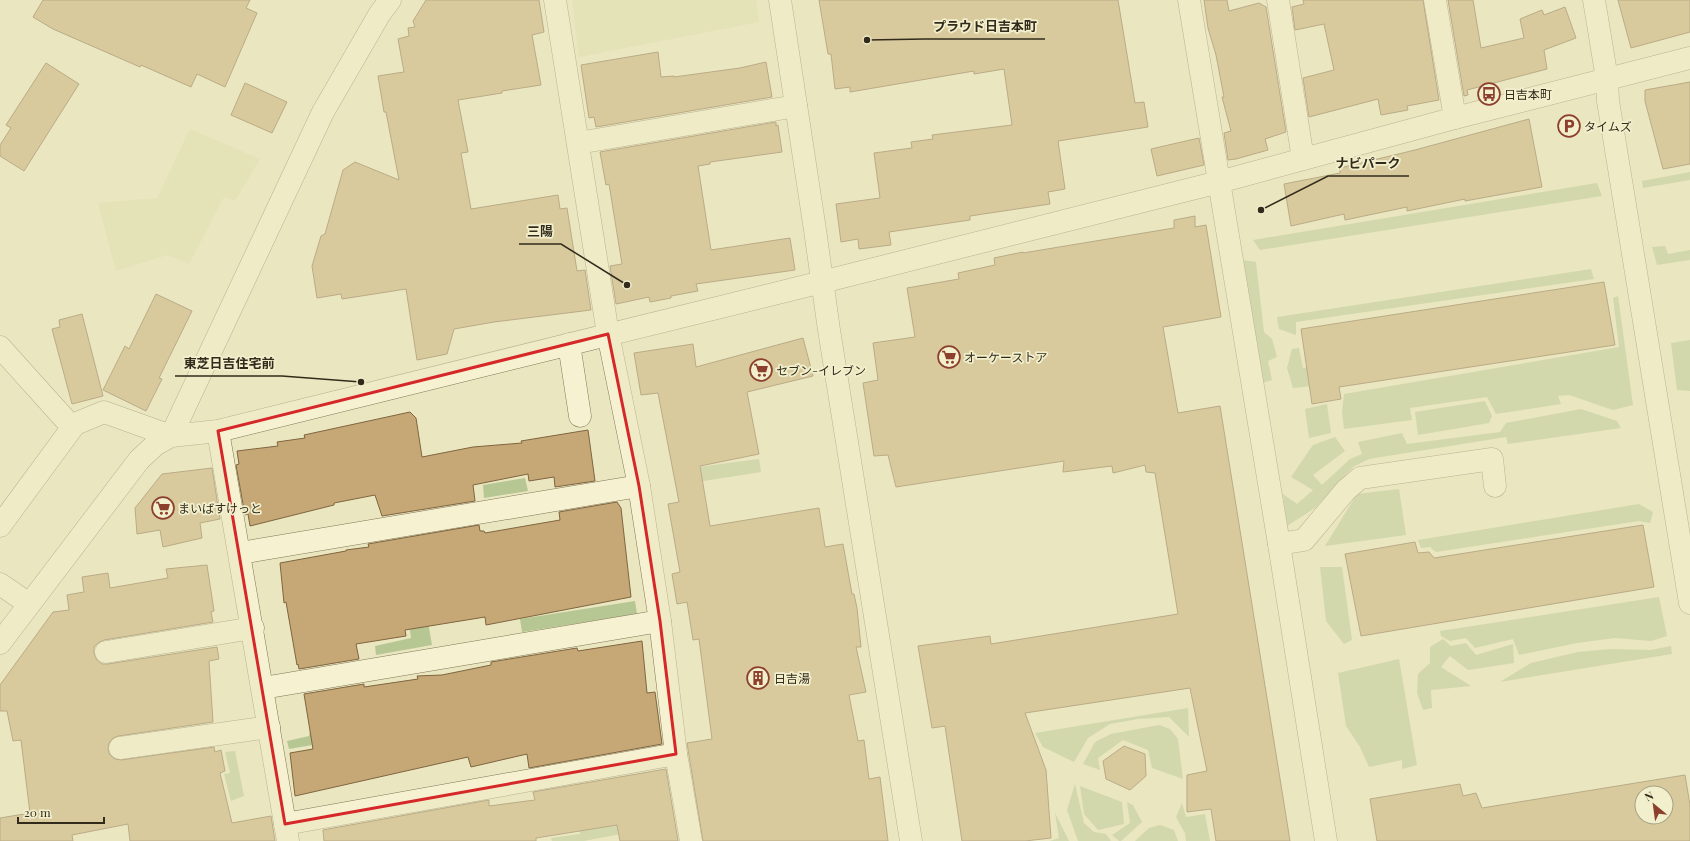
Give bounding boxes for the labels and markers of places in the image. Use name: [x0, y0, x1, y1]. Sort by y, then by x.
callout: プラウド日吉本町: [925, 14, 1045, 39]
bus stop icon: 日吉本町: [1476, 81, 1502, 107]
place label: 日吉本町: [1504, 86, 1552, 102]
parking icon: タイムズ: [1556, 113, 1582, 139]
place label: タイムズ: [1584, 118, 1632, 134]
callout: ナビパーク: [1328, 151, 1409, 176]
callout: 三陽: [519, 219, 561, 244]
supermarket icon: オーケーストア: [936, 344, 962, 370]
place label: オーケーストア: [964, 349, 1047, 365]
callout: 東芝日吉住宅前: [175, 351, 282, 376]
supermarket icon: セブン-イレブン: [748, 357, 774, 383]
place label: セブン-イレブン: [776, 362, 866, 378]
supermarket icon: まいばすけっと: [150, 495, 176, 521]
place label: まいばすけっと: [178, 500, 262, 516]
building icon: 日吉湯: [745, 665, 771, 691]
place label: 日吉湯: [774, 670, 810, 686]

